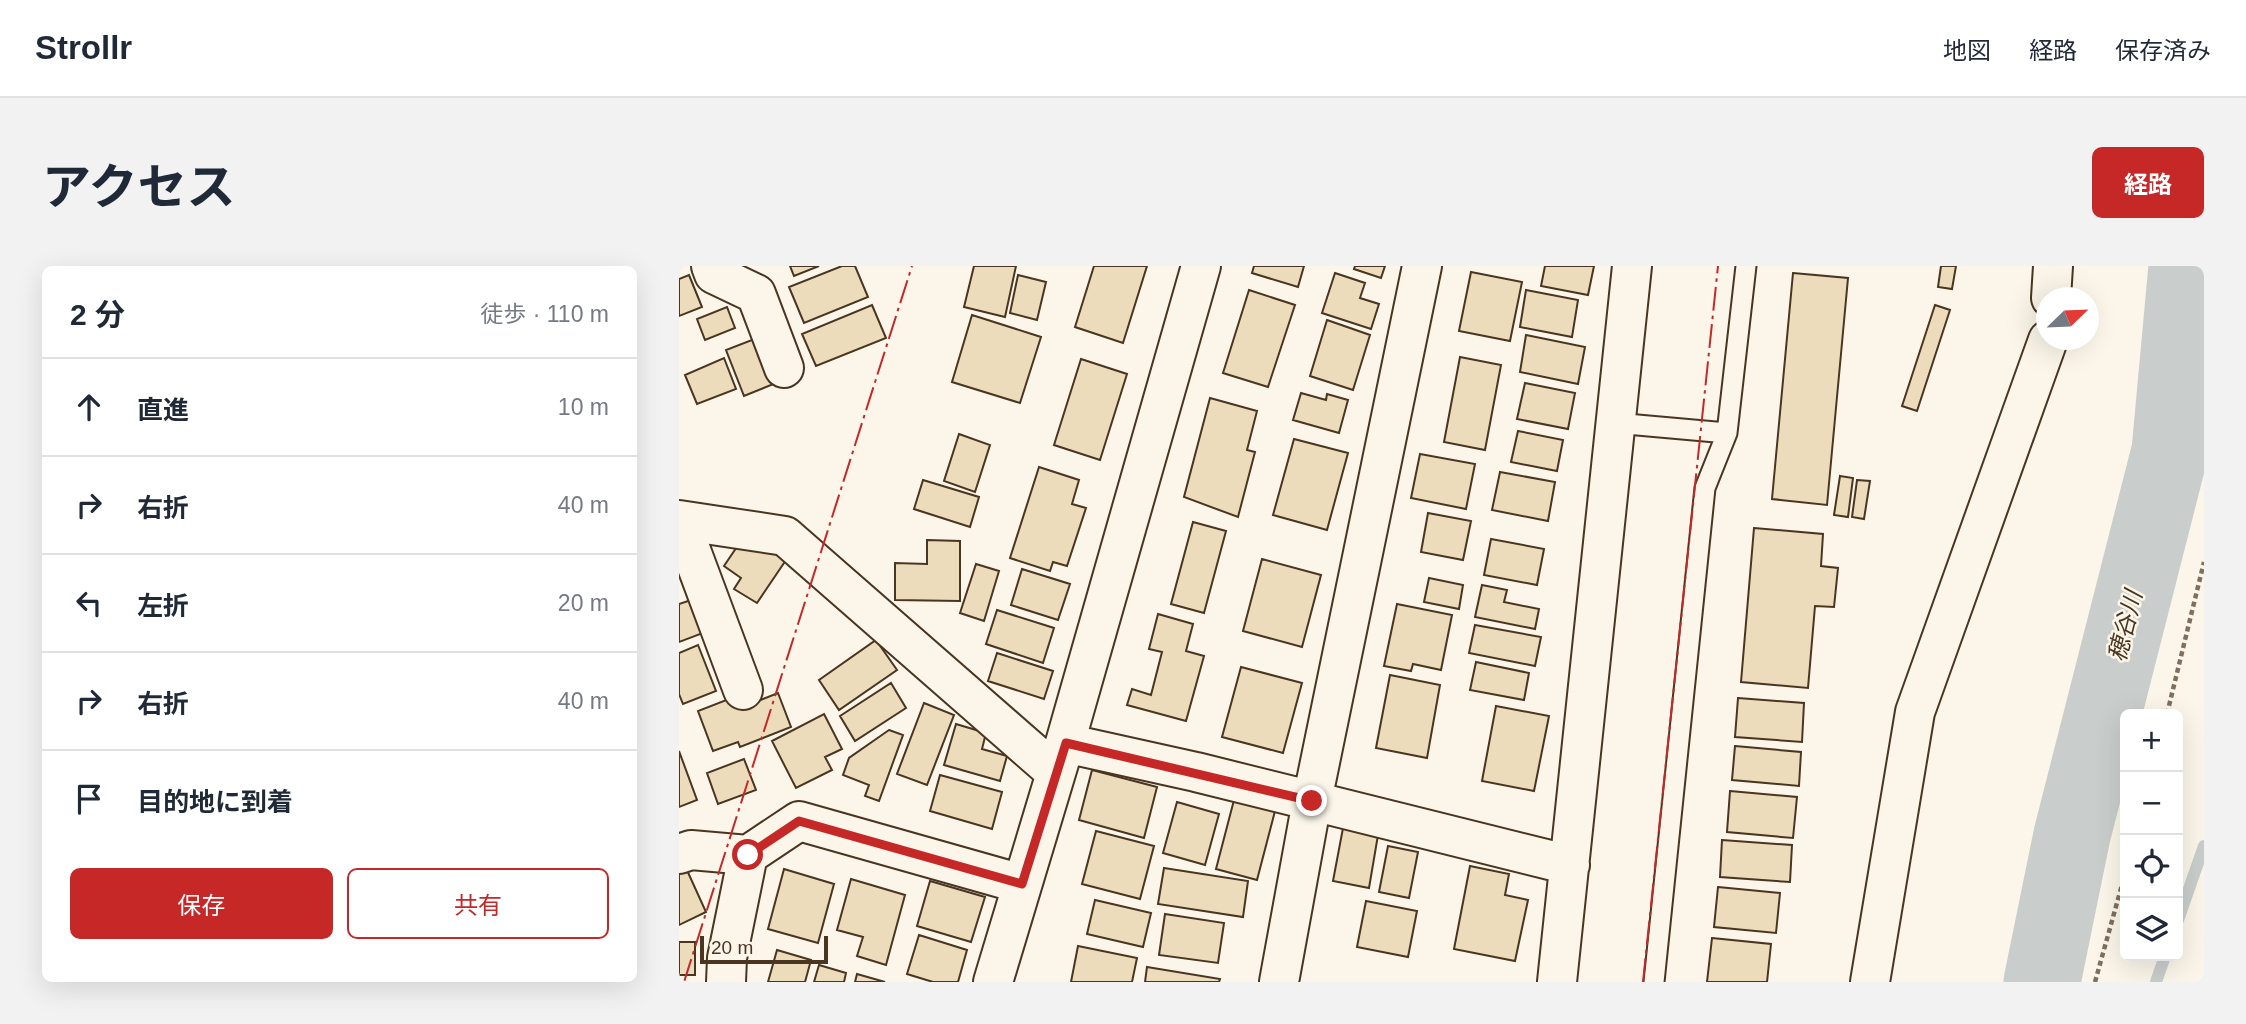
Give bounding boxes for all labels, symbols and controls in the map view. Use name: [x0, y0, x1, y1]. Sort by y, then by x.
text: Strollr: [35, 29, 132, 66]
text: 地図: [1943, 37, 1991, 64]
text: 経路: [2029, 37, 2077, 64]
text: 保存済み: [2115, 37, 2211, 64]
button: 経路: [2092, 147, 2204, 218]
text: アクセス: [42, 160, 236, 214]
north arrow: [2036, 287, 2099, 350]
text: 2 分: [70, 298, 125, 331]
text: 徒歩 · 110 m: [480, 301, 609, 327]
icon: ahead: [70, 388, 108, 426]
text: 10 m: [558, 394, 609, 420]
text: 直進: [137, 395, 189, 425]
icon: right: [70, 486, 108, 524]
text: 40 m: [558, 492, 609, 518]
text: 右折: [137, 493, 189, 523]
icon: left: [70, 584, 108, 622]
water label: 穂谷川: [2103, 585, 2148, 664]
text: 20 m: [558, 590, 609, 616]
text: 左折: [137, 591, 189, 621]
icon: right: [70, 682, 108, 720]
text: 40 m: [558, 688, 609, 714]
text: 右折: [137, 689, 189, 719]
map controls: [2120, 709, 2183, 961]
button: +: [2120, 709, 2183, 772]
button: −: [2120, 772, 2183, 835]
icon: arrive: [70, 780, 108, 818]
route end: [1296, 785, 1327, 816]
text: 目的地に到着: [137, 787, 293, 817]
button: locate: [2120, 835, 2183, 898]
route start: [732, 839, 763, 870]
button: 保存: [70, 868, 333, 939]
button: 共有: [347, 868, 609, 939]
button: layers: [2120, 898, 2183, 961]
scale bar: [700, 933, 828, 965]
text: 20 m: [711, 937, 753, 958]

